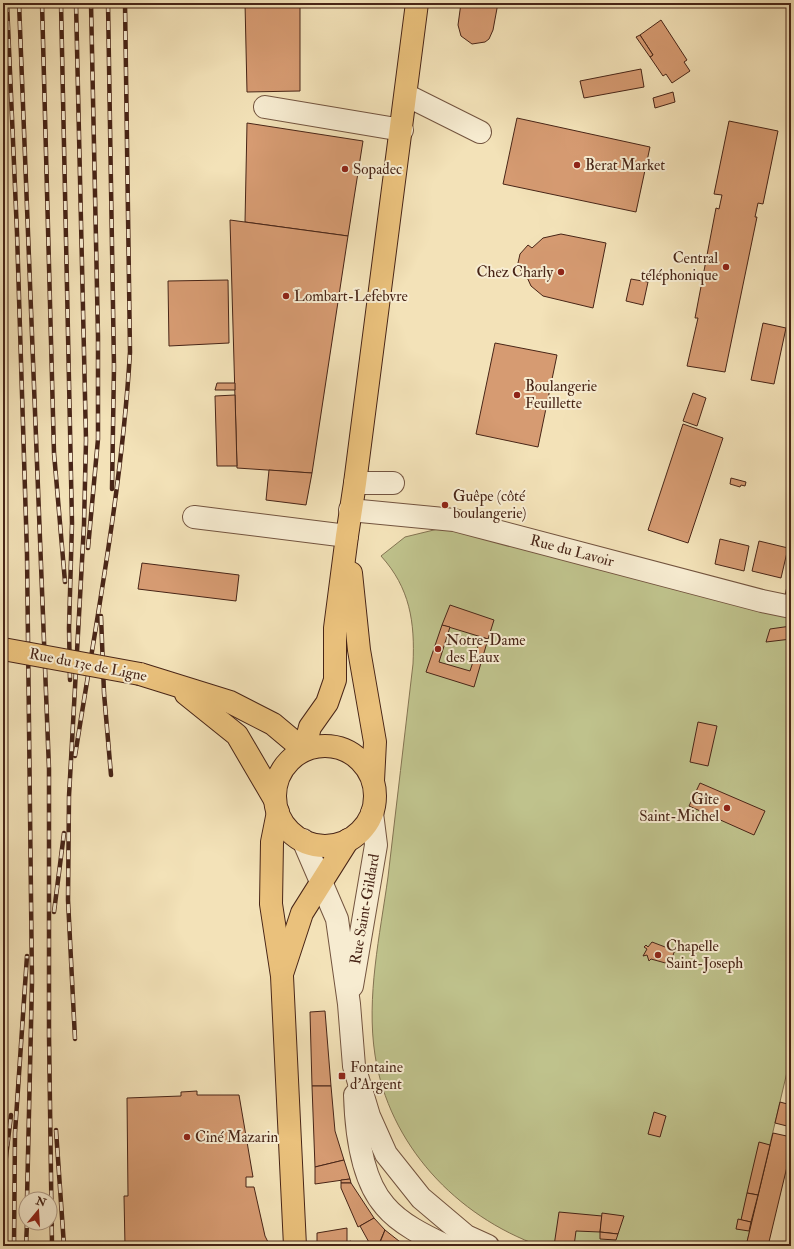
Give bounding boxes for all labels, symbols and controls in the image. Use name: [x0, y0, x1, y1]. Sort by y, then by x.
place label: Berat Market: [585, 156, 665, 175]
place label: Sopadec: [353, 160, 402, 180]
marker: Berat Market: [572, 160, 582, 170]
marker: Sopadec: [340, 164, 350, 174]
place label: Central téléphonique: [641, 249, 718, 286]
marker: Central téléphonique: [721, 262, 731, 272]
place label: Chez Charly: [477, 263, 553, 282]
marker: Chez Charly: [556, 267, 566, 277]
place label: Lombart-Lefebvre: [294, 287, 408, 306]
marker: Lombart-Lefebvre: [281, 291, 291, 301]
place label: Boulangerie Feuillette: [525, 377, 597, 413]
marker: Boulangerie Feuillette: [512, 390, 522, 400]
place label: Guêpe (côté boulangerie): [453, 487, 527, 523]
marker: Guêpe (côté boulangerie): [440, 500, 450, 510]
street label: Rue du Lavoir: [528, 531, 616, 571]
place label: Notre-Dame des Eaux: [446, 631, 526, 667]
street label: Rue du 13e de Ligne: [27, 644, 149, 686]
marker: Notre-Dame des Eaux: [433, 644, 443, 654]
place label: Gîte Saint-Michel: [639, 790, 719, 826]
marker: Gîte Saint-Michel: [722, 803, 732, 813]
street label: Rue Saint-Gildard: [346, 852, 384, 966]
place label: Chapelle Saint-Joseph: [666, 937, 743, 974]
marker: Chapelle Saint-Joseph: [653, 950, 663, 960]
place label: Fontaine d'Argent: [350, 1058, 403, 1094]
marker: Fontaine d'Argent: [337, 1071, 347, 1081]
place label: Ciné Mazarin: [195, 1128, 279, 1147]
marker: Ciné Mazarin: [182, 1132, 192, 1142]
north arrow: [18, 1191, 58, 1231]
text: N: [33, 1194, 49, 1210]

